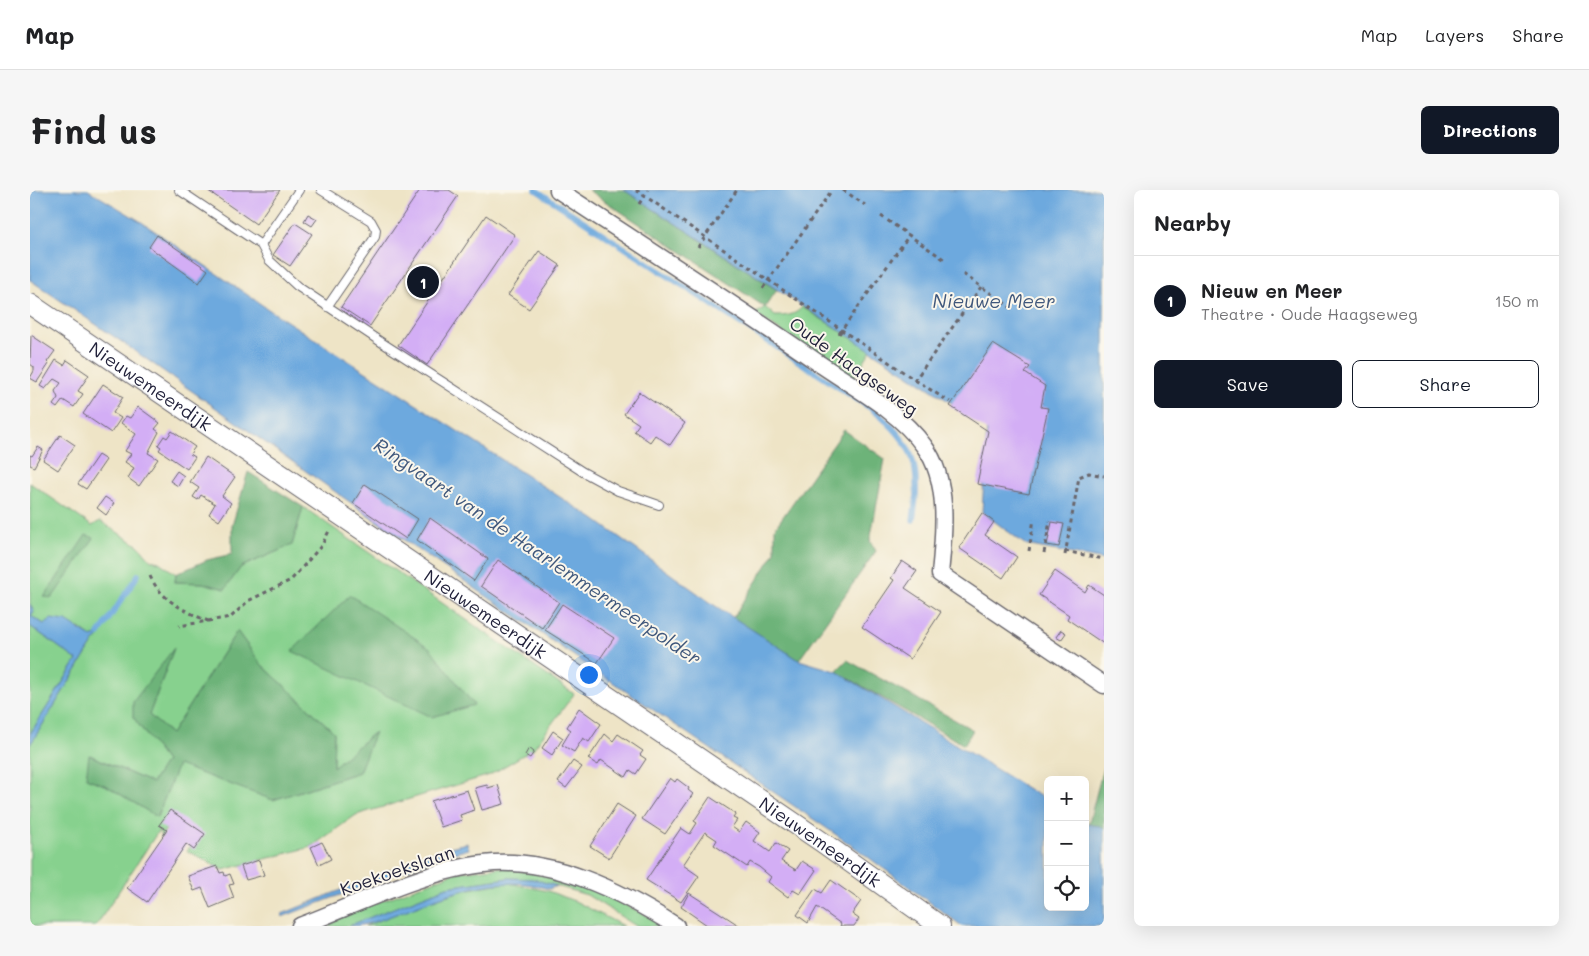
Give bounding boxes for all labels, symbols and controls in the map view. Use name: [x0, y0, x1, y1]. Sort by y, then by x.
text: Map: [25, 19, 74, 50]
text: Map: [1361, 23, 1397, 47]
text: Layers: [1425, 23, 1484, 47]
text: Share: [1512, 23, 1564, 47]
button: Directions: [1421, 106, 1559, 154]
text: Find us: [30, 107, 157, 153]
text: Nearby: [1154, 209, 1231, 236]
pin: 1: [407, 263, 439, 301]
text: Nieuw en Meer: [1201, 278, 1343, 303]
water label: Nieuwe Meer: [933, 288, 1055, 313]
text: 1: [1166, 290, 1174, 311]
text: 150 m: [1495, 290, 1539, 311]
text: Theatre · Oude Haagseweg: [1201, 303, 1418, 324]
street label: Oude Haagseweg: [785, 311, 923, 421]
street label: Nieuwemeerdijk: [85, 336, 217, 436]
button: Save: [1154, 360, 1342, 408]
button: Share: [1352, 360, 1539, 408]
water label: Ringvaart van de Haarlemmermeerpolder: [369, 432, 707, 670]
street label: Nieuwemeerdijk: [420, 563, 552, 664]
your location: [576, 662, 602, 688]
map controls: [1044, 776, 1089, 911]
button: +: [1044, 776, 1089, 821]
street label: Nieuwemeerdijk: [755, 791, 886, 892]
button: −: [1044, 821, 1089, 866]
street label: Koekoekslaan: [337, 839, 457, 901]
button: locate: [1044, 866, 1089, 911]

